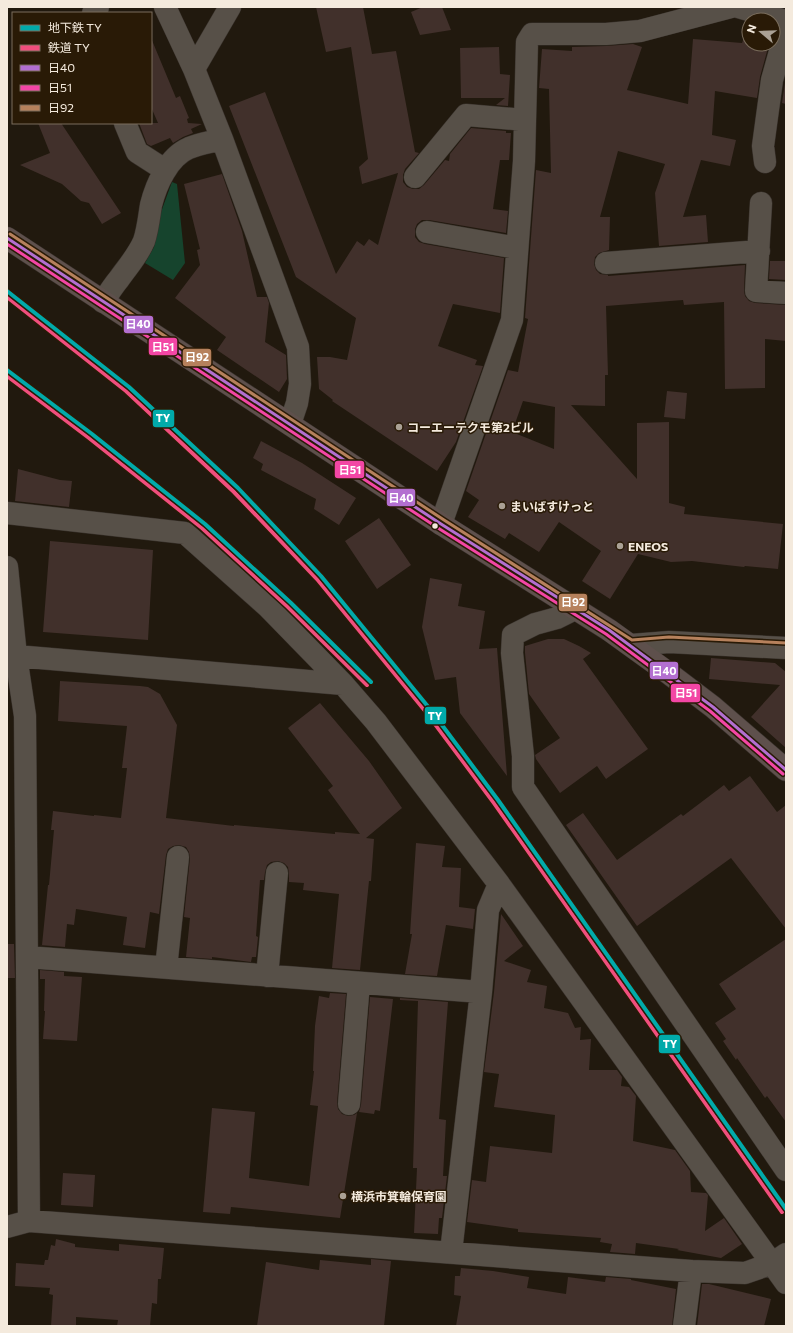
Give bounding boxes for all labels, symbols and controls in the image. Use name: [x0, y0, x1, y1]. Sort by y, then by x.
legend: [12, 12, 152, 124]
north arrow: [741, 12, 781, 52]
text: 地下鉄 TY: [48, 20, 102, 34]
text: N: [744, 23, 759, 35]
text: 鉄道 TY: [48, 40, 90, 54]
text: 日40: [48, 60, 75, 74]
text: 日51: [48, 80, 72, 94]
text: 日92: [48, 100, 74, 114]
line badge: 日40: [123, 315, 154, 334]
text: 日40: [125, 317, 151, 330]
line badge: 日51: [148, 337, 178, 356]
text: 日51: [152, 340, 174, 353]
line badge: 日92: [182, 348, 212, 367]
text: 日92: [185, 350, 209, 363]
line badge: TY: [152, 409, 175, 428]
text: TY: [156, 411, 171, 424]
place label: コーエーテクモ第2ビル: [407, 420, 534, 434]
marker: コーエーテクモ第2ビル: [394, 422, 404, 432]
line badge: 日51: [334, 460, 365, 479]
text: 日51: [339, 463, 361, 476]
line badge: 日40: [386, 488, 416, 507]
text: 日40: [388, 491, 414, 504]
place label: まいばすけっと: [510, 499, 594, 513]
marker: まいばすけっと: [497, 501, 507, 511]
unlabelled marker: [430, 521, 440, 531]
place label: ENEOS: [628, 539, 668, 553]
marker: ENEOS: [615, 541, 625, 551]
line badge: 日92: [558, 593, 588, 612]
text: 日92: [561, 595, 585, 608]
line badge: 日40: [649, 661, 679, 680]
text: 日40: [651, 664, 677, 677]
line badge: 日51: [670, 683, 701, 703]
text: 日51: [675, 686, 697, 699]
line badge: TY: [424, 706, 447, 725]
text: TY: [428, 709, 443, 722]
line badge: TY: [658, 1034, 681, 1054]
text: TY: [663, 1037, 678, 1050]
place label: 横浜市箕輪保育園: [351, 1189, 447, 1203]
marker: 横浜市箕輪保育園: [338, 1191, 348, 1201]

